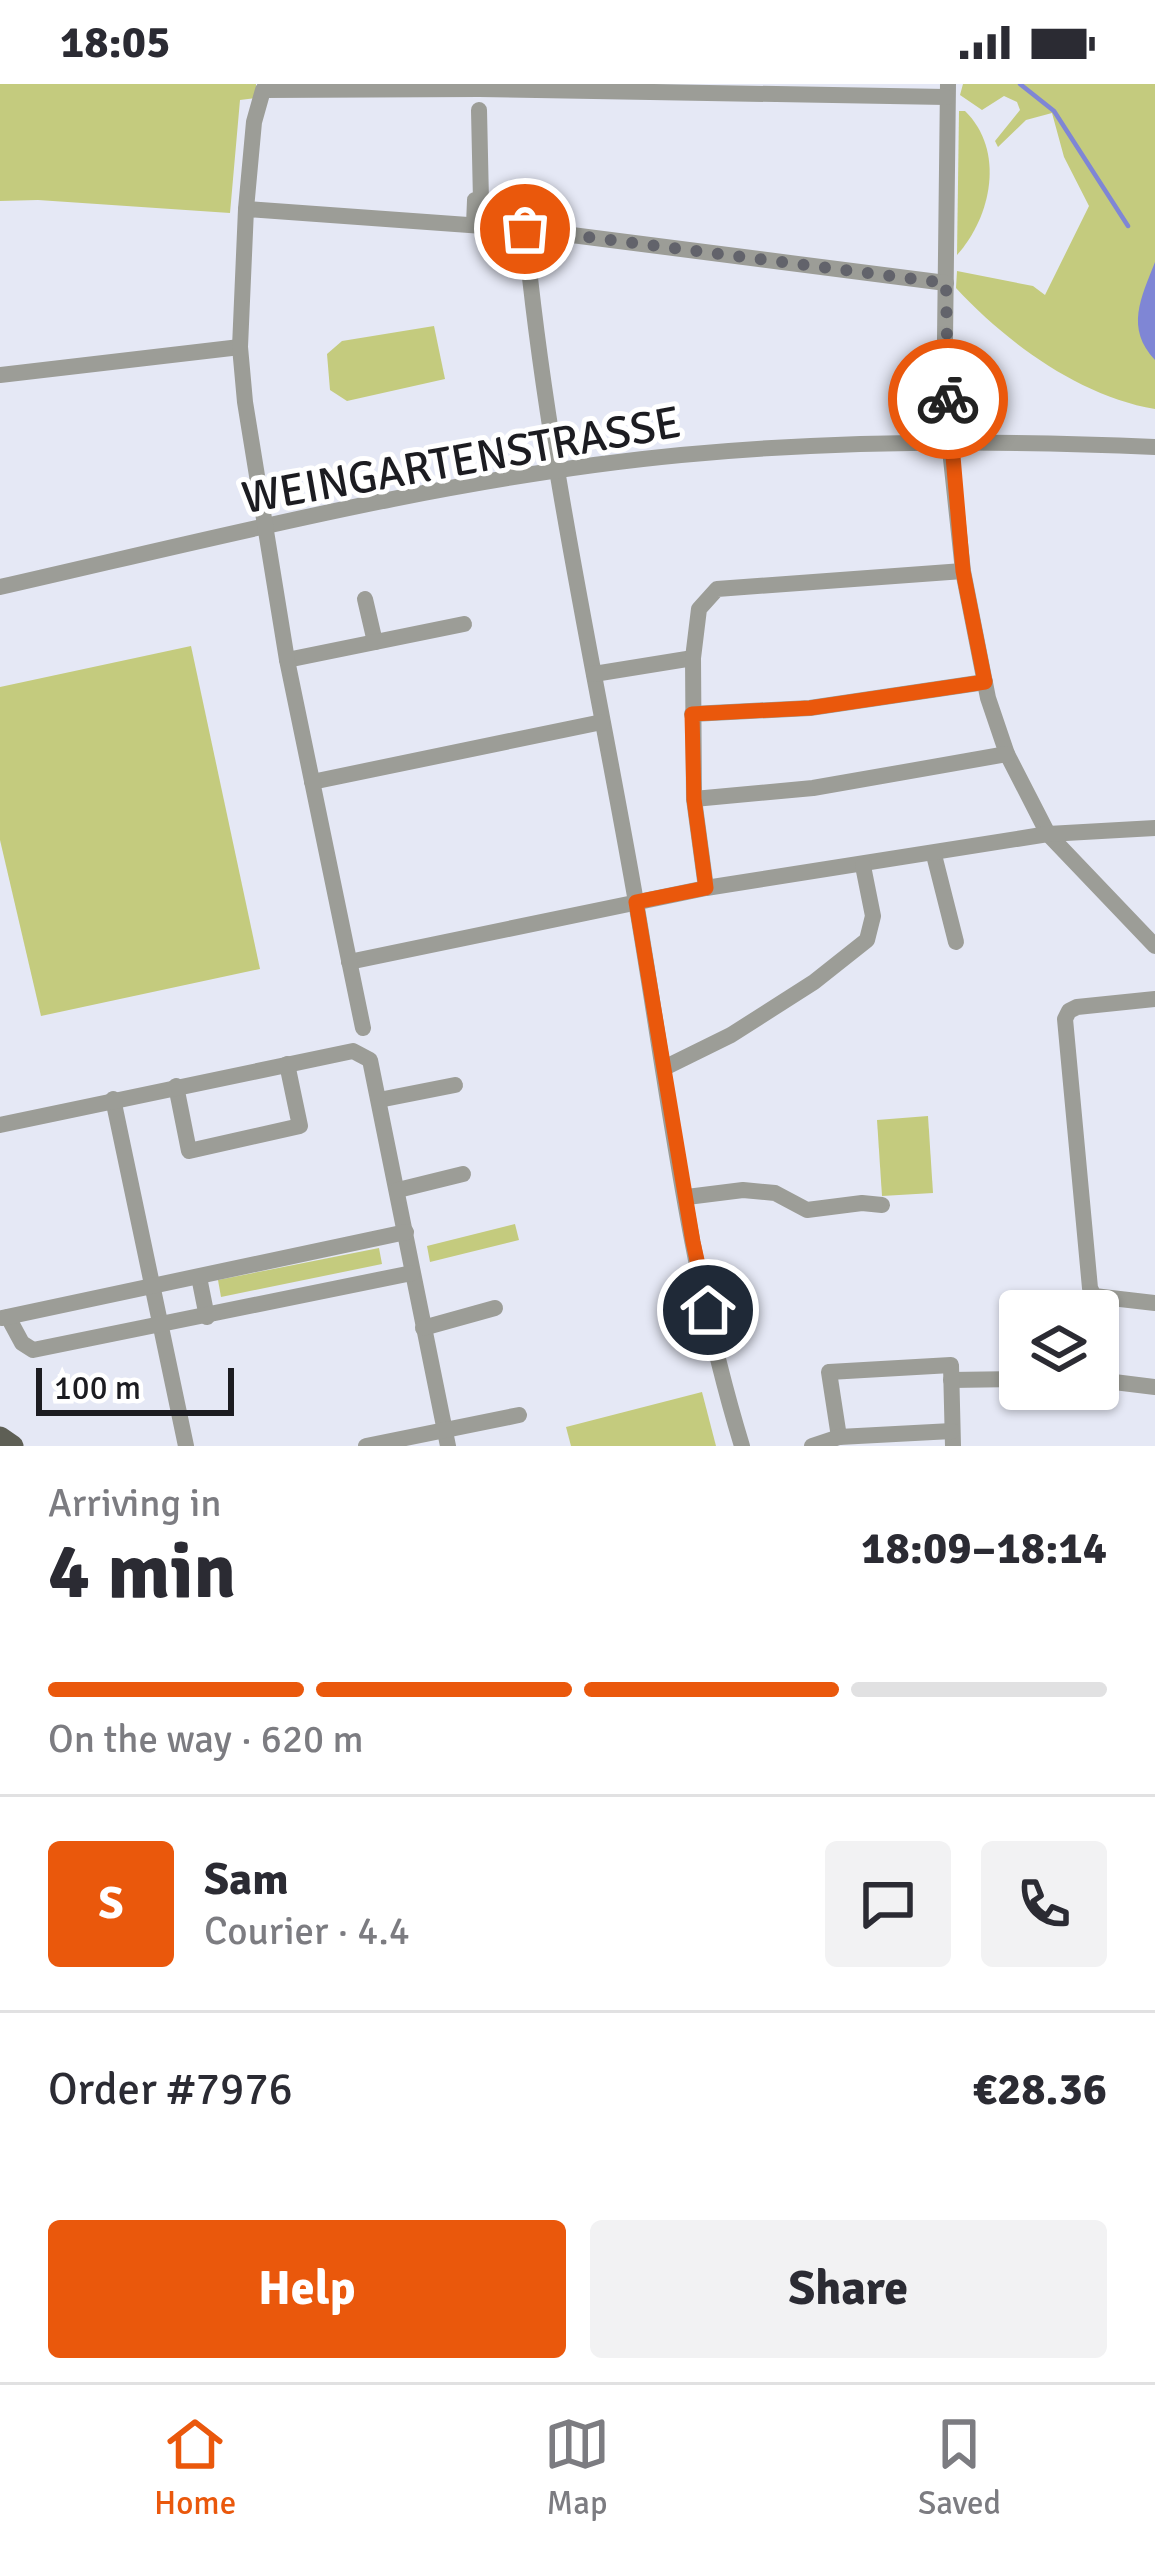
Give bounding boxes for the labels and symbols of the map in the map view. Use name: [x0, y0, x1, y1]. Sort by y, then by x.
pin: [474, 178, 576, 280]
courier: [888, 339, 1008, 459]
street label: WEINGARTENSTRASSE: [238, 395, 685, 526]
pin: [657, 1259, 759, 1361]
scale bar: [36, 1362, 234, 1415]

